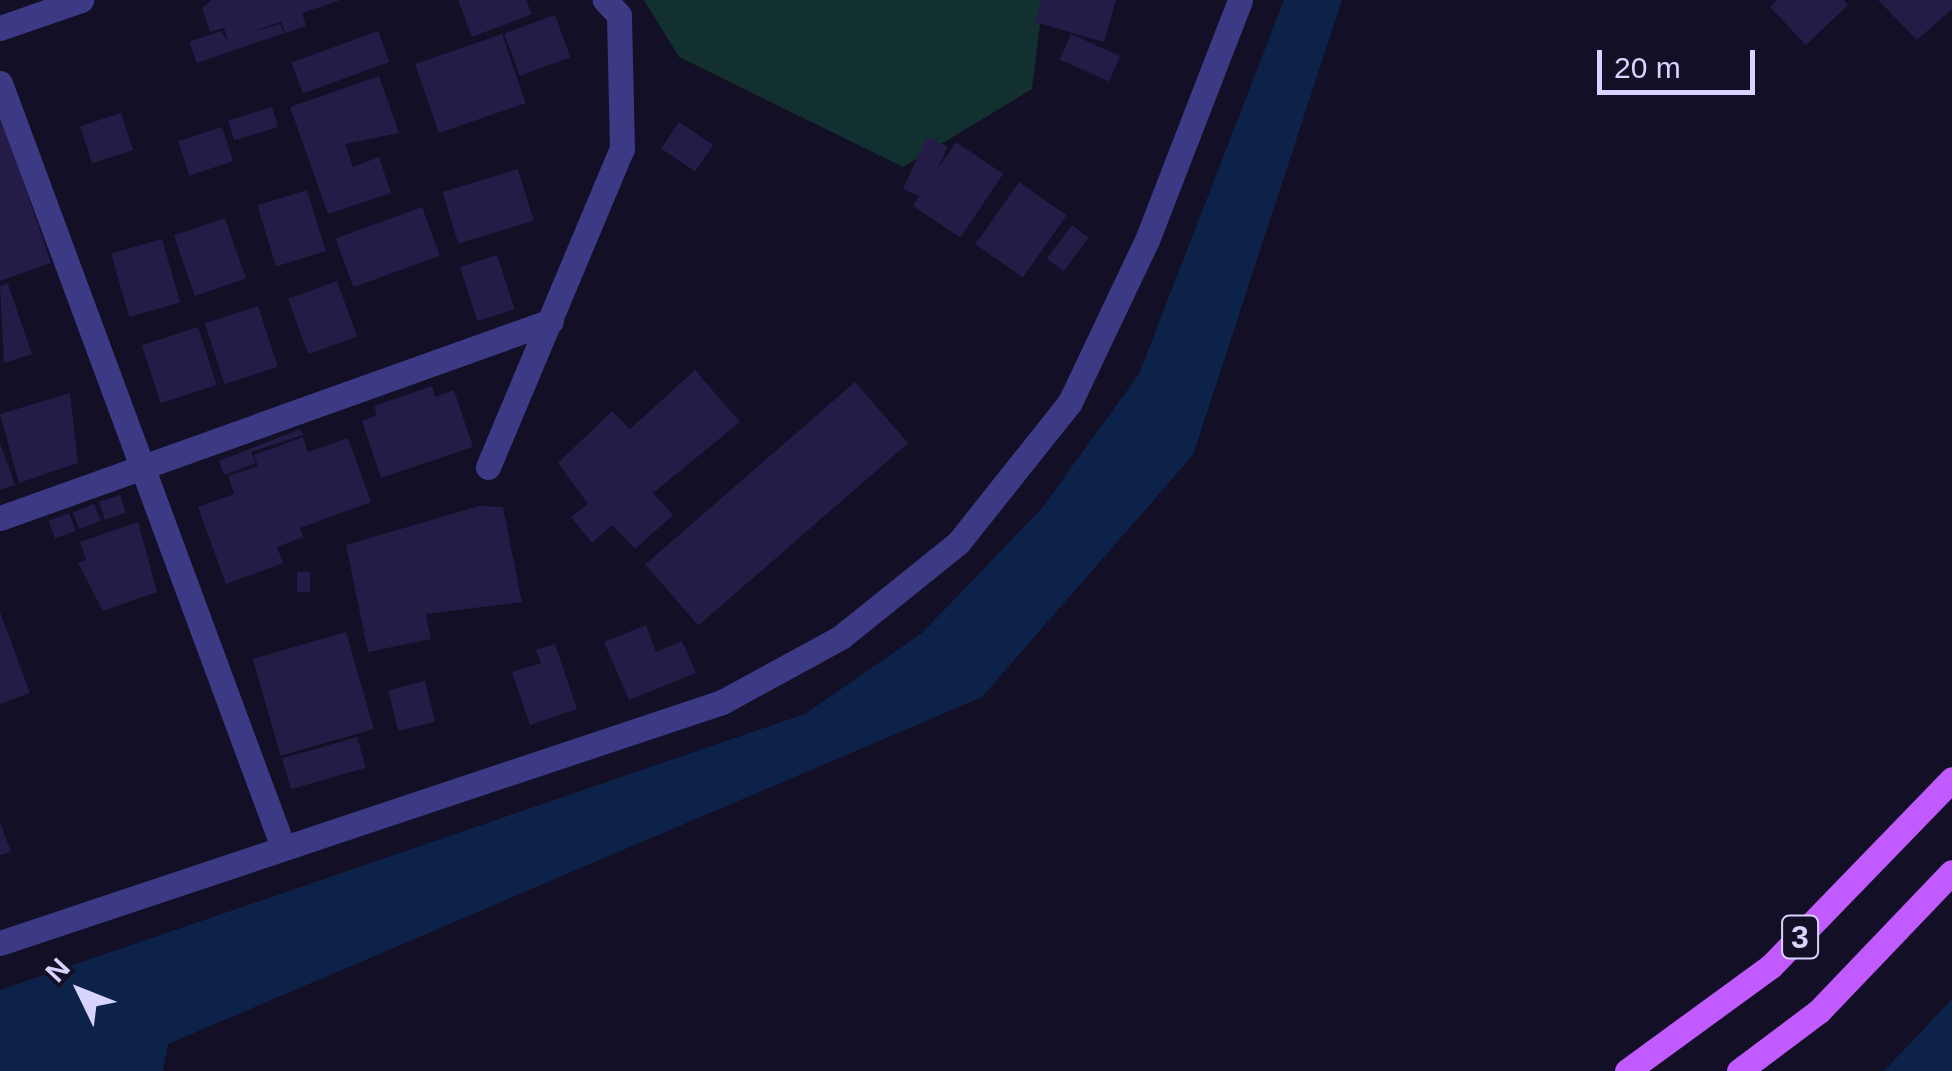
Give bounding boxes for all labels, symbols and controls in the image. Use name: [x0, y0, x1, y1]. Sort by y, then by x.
scale bar: [1602, 30, 1760, 92]
text: 20 m: [1614, 51, 1681, 84]
road number: 3: [1780, 910, 1820, 964]
north arrow: [30, 941, 130, 1041]
text: N: [39, 952, 76, 988]

